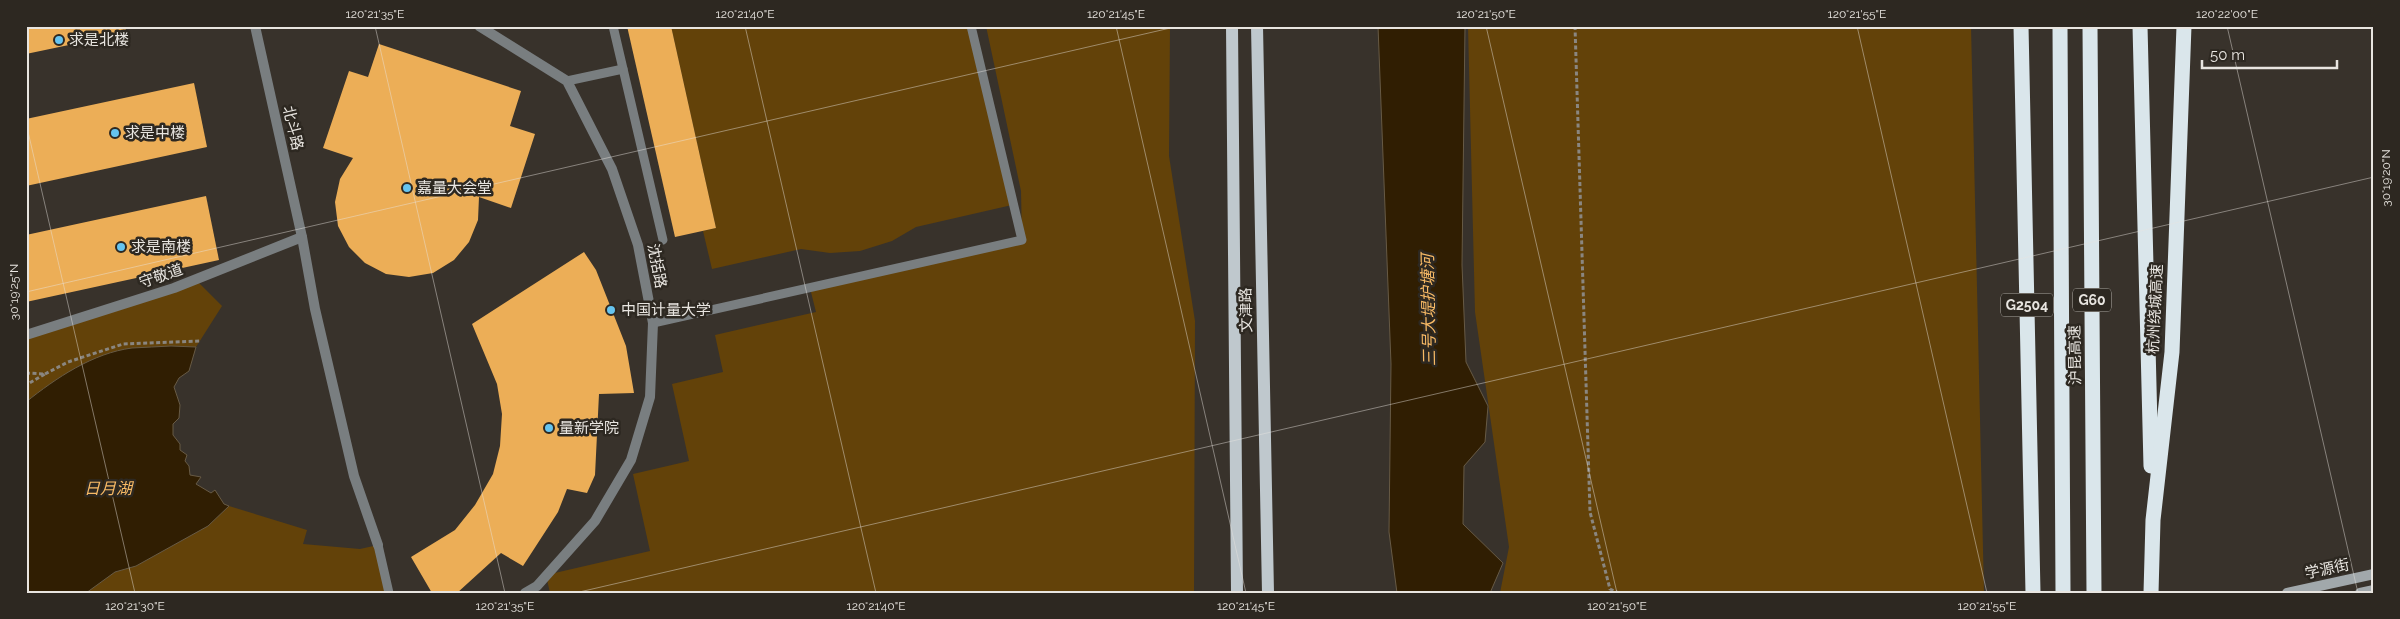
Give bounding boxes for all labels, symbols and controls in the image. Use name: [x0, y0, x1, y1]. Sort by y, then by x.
text: 120°21'35"E: [346, 7, 404, 21]
text: 120°21'40"E: [716, 7, 774, 21]
text: 120°21'45"E: [1087, 7, 1145, 21]
text: 120°21'50"E: [1456, 7, 1516, 21]
text: 120°21'55"E: [1828, 7, 1886, 21]
text: 120°22'00"E: [2196, 7, 2258, 21]
place label: 求是北楼: [69, 31, 129, 49]
marker: 求是北楼: [53, 34, 65, 46]
scale bar: [2202, 38, 2338, 70]
text: 50 m: [2210, 46, 2245, 64]
street label: 北斗路: [279, 104, 307, 152]
place label: 求是中楼: [125, 124, 185, 142]
marker: 求是中楼: [109, 127, 121, 139]
text: 30°19'20"N: [2379, 149, 2393, 207]
place label: 嘉量大会堂: [417, 179, 492, 197]
marker: 嘉量大会堂: [401, 182, 413, 194]
place label: 求是南楼: [131, 238, 191, 256]
marker: 求是南楼: [115, 241, 127, 253]
street label: 沈括路: [644, 242, 670, 290]
water label: 三号大堤护塘河: [1418, 251, 1439, 366]
street label: 守敬道: [137, 260, 185, 292]
text: 30°19'25"N: [7, 264, 21, 320]
street label: 杭州绕城高速: [2144, 264, 2166, 354]
street label: 文津路: [1237, 287, 1255, 333]
road number: G60: [2073, 288, 2111, 312]
road number: G2504: [2001, 294, 2053, 316]
place label: 中国计量大学: [621, 301, 711, 319]
marker: 中国计量大学: [605, 304, 617, 316]
street label: 沪昆高速: [2065, 325, 2085, 385]
place label: 量新学院: [559, 419, 619, 437]
marker: 量新学院: [543, 422, 555, 434]
water label: 日月湖: [84, 479, 135, 498]
street label: 学源街: [2303, 556, 2351, 582]
text: 120°21'30"E: [105, 599, 165, 613]
text: 120°21'35"E: [476, 599, 534, 613]
text: 120°21'40"E: [847, 599, 905, 613]
text: 120°21'45"E: [1217, 599, 1275, 613]
text: 120°21'50"E: [1587, 599, 1647, 613]
text: 120°21'55"E: [1958, 599, 2016, 613]

